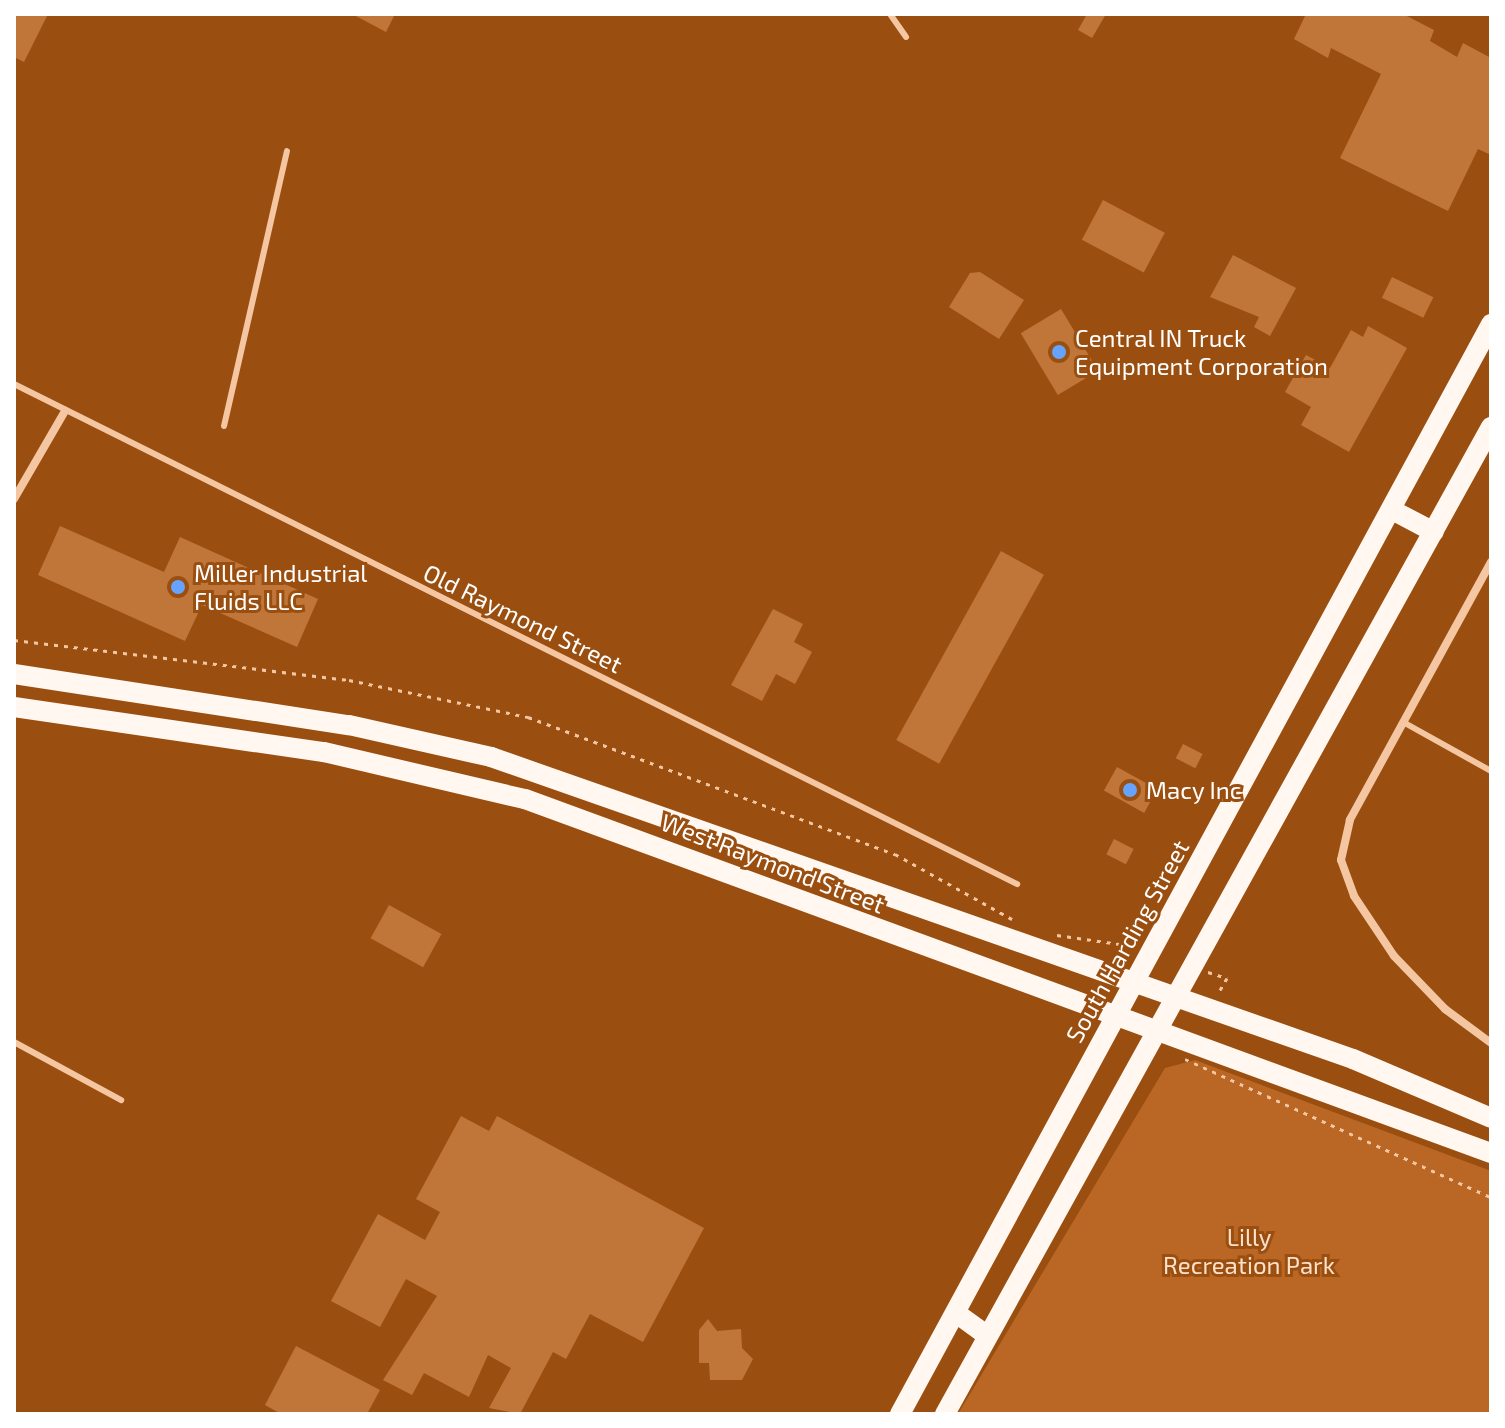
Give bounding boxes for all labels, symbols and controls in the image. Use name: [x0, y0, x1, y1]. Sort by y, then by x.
place label: Central IN Truck Equipment Corporation: [1075, 324, 1328, 380]
marker: Central IN Truck Equipment Corporation: [1050, 343, 1068, 361]
street label: Old Raymond Street: [419, 557, 627, 679]
place label: Miller Industrial Fluids LLC: [194, 559, 368, 615]
marker: Miller Industrial Fluids LLC: [169, 578, 187, 596]
place label: Macy Inc: [1146, 776, 1242, 804]
marker: Macy Inc: [1121, 781, 1139, 799]
street label: West Raymond Street: [657, 807, 889, 919]
street label: South Harding Street: [1059, 835, 1195, 1047]
park label: Lilly Recreation Park: [1163, 1223, 1335, 1279]

